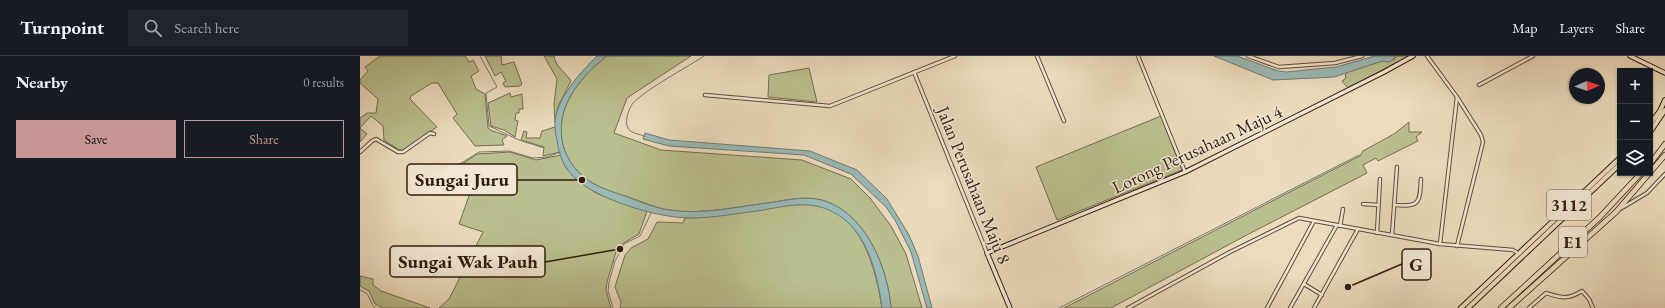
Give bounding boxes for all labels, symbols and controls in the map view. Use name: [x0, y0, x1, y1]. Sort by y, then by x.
search box: [128, 10, 408, 46]
text: Turnpoint: [20, 15, 104, 40]
icon: search: [142, 17, 164, 39]
text: Search here: [174, 18, 239, 37]
text: Map: [1512, 19, 1537, 37]
text: Layers: [1559, 19, 1594, 37]
text: Share: [1616, 19, 1645, 37]
north arrow: [1569, 68, 1605, 104]
map controls: [1617, 68, 1653, 176]
button: +: [1617, 68, 1653, 104]
text: Nearby: [16, 71, 68, 93]
text: 0 results: [303, 74, 344, 91]
street label: Lorong Perusahaan Maju 4: [1108, 99, 1286, 199]
street label: Jalan Perusahaan Maju 8: [931, 101, 1016, 267]
button: −: [1617, 104, 1653, 140]
button: Save: [16, 120, 176, 158]
button: Share: [184, 120, 344, 158]
button: layers: [1617, 140, 1653, 176]
callout: Sungai Juru: [407, 164, 517, 195]
text: Sungai Juru: [415, 167, 509, 192]
road number: 3112: [1547, 190, 1591, 220]
road number: E1: [1559, 227, 1587, 257]
callout: Sungai Wak Pauh: [390, 246, 545, 277]
text: Sungai Wak Pauh: [398, 249, 538, 274]
callout: G: [1402, 249, 1431, 280]
text: G: [1409, 252, 1423, 277]

